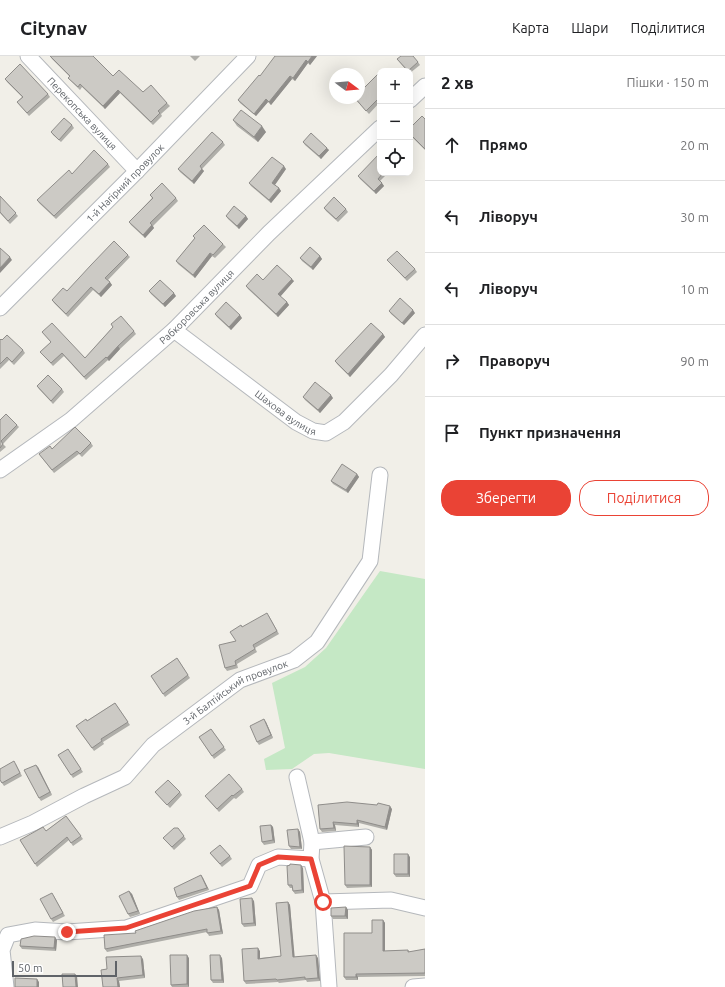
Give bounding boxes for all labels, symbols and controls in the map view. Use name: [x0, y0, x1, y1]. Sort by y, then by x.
text: Citynav: [20, 17, 87, 39]
text: Карта: [512, 20, 549, 36]
text: Шари: [571, 20, 609, 36]
text: Поділитися: [631, 20, 705, 36]
north arrow: [329, 68, 365, 104]
map controls: [377, 68, 413, 176]
button: +: [377, 68, 413, 104]
text: 2 хв: [441, 73, 474, 92]
street label: Перекопська вулиця: [45, 75, 119, 152]
text: Пішки · 150 m: [627, 75, 709, 89]
button: −: [377, 104, 413, 140]
icon: ahead: [441, 134, 463, 156]
text: Прямо: [479, 136, 528, 153]
text: 20 m: [680, 138, 709, 152]
button: locate: [377, 140, 413, 176]
street label: 1-й Нагірний провулок: [84, 142, 166, 224]
icon: left: [441, 206, 463, 228]
text: Ліворуч: [479, 208, 538, 225]
text: 30 m: [680, 210, 709, 224]
street label: Рабкоровська вулиця: [157, 267, 236, 346]
icon: left: [441, 278, 463, 300]
text: Ліворуч: [479, 280, 538, 297]
text: 10 m: [680, 282, 709, 296]
icon: right: [441, 350, 463, 372]
text: Праворуч: [479, 352, 550, 369]
text: 90 m: [680, 354, 709, 368]
street label: Шахова вулиця: [253, 388, 317, 437]
icon: arrive: [441, 422, 463, 444]
text: Пункт призначення: [479, 424, 621, 441]
button: Зберегти: [441, 480, 571, 516]
button: Поділитися: [579, 480, 709, 516]
street label: 3-й Балтійський провулок: [181, 658, 289, 727]
route start: [314, 893, 332, 911]
route end: [58, 923, 76, 941]
scale bar: [12, 959, 117, 978]
text: 50 m: [18, 962, 42, 974]

